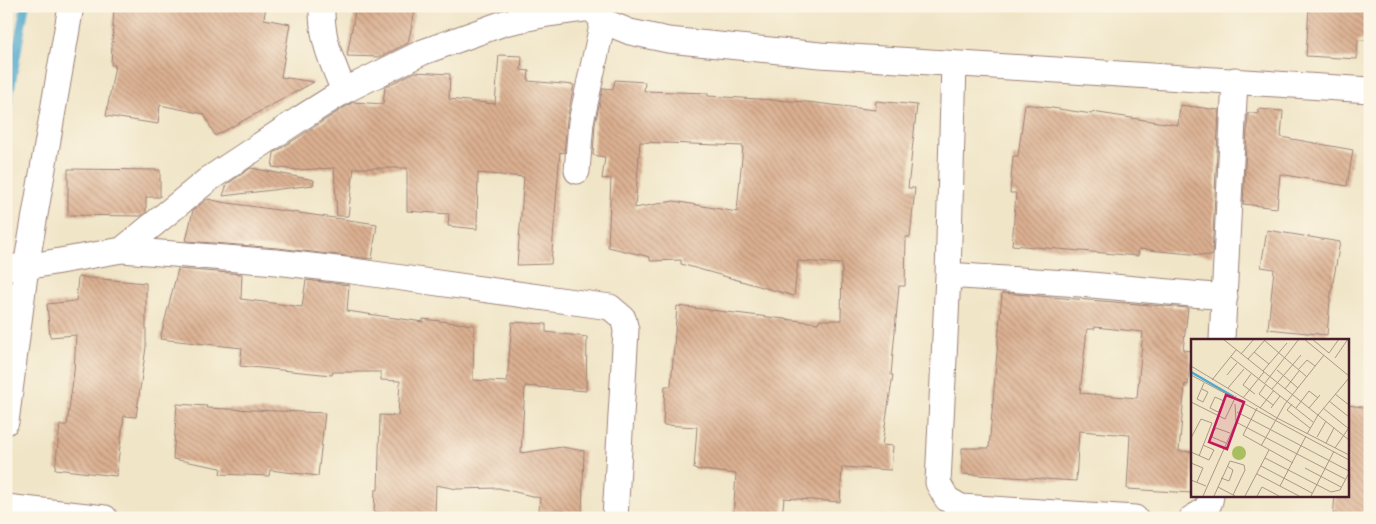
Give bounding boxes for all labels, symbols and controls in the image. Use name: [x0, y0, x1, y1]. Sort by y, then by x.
inset map: [1191, 339, 1348, 496]

